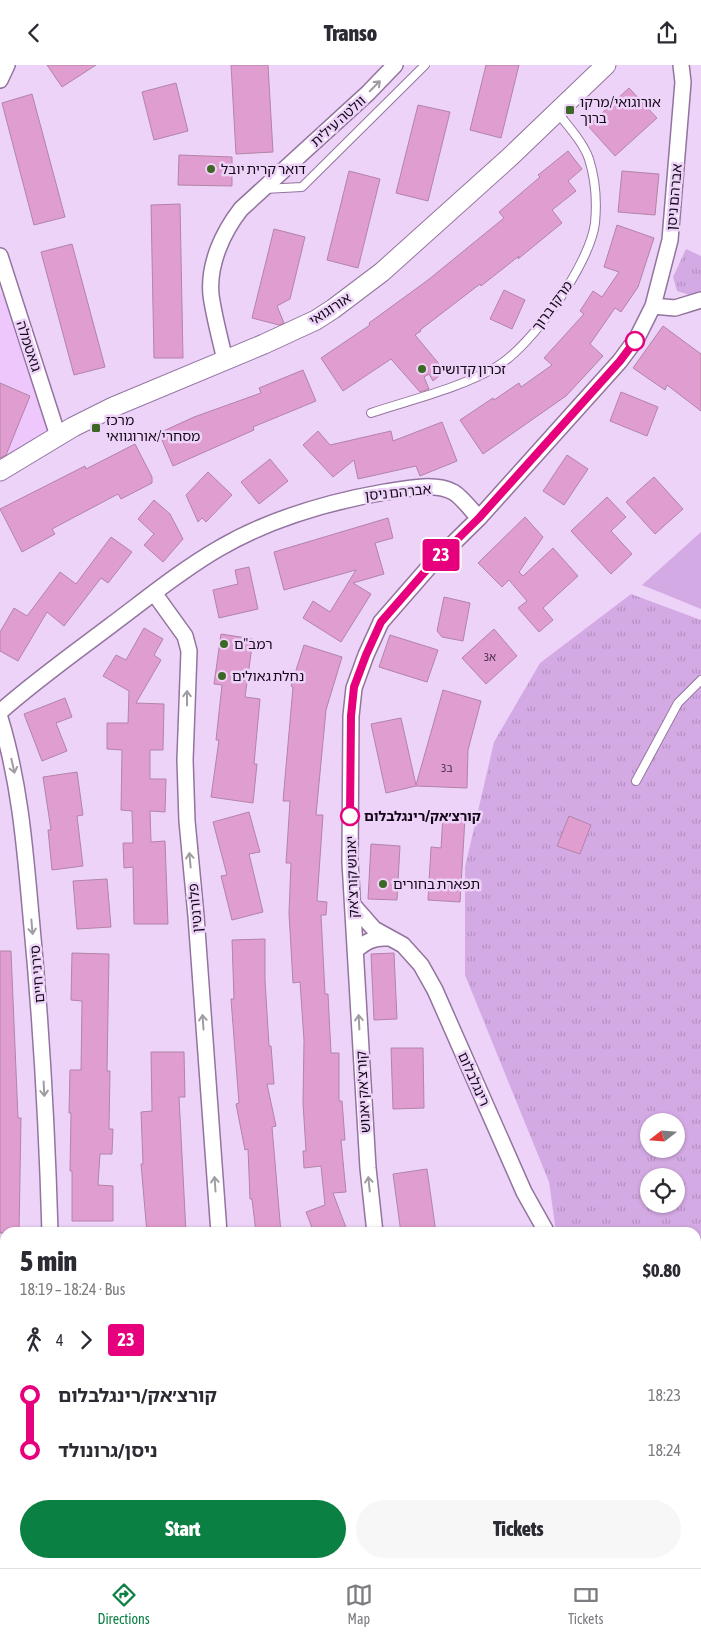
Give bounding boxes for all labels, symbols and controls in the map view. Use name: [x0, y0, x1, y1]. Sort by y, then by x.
icon: back: [20, 19, 48, 47]
icon: share: [653, 19, 681, 47]
text: Transo: [324, 20, 377, 46]
one-way arrow: [369, 79, 381, 92]
street label: וולטה עילית: [307, 92, 369, 150]
place label: אורוגואי/מרקו ברוך: [580, 94, 661, 126]
marker: אורוגואי/מרקו ברוך: [564, 104, 576, 116]
place label: דואר קרית יובל: [221, 161, 306, 177]
marker: דואר קרית יובל: [205, 163, 217, 175]
street label: אברהם ניסן: [663, 163, 685, 231]
street label: מרקו ברוך: [528, 278, 576, 334]
street label: אורוגואי: [306, 290, 354, 328]
street label: גואטמלה: [13, 319, 45, 373]
unlabelled marker: [625, 331, 645, 351]
place label: זכרון קדושים: [432, 361, 506, 377]
marker: זכרון קדושים: [416, 363, 428, 375]
place label: מרכז מסחרי/אורוגוואי: [106, 412, 200, 444]
marker: מרכז מסחרי/אורוגוואי: [90, 422, 102, 434]
street label: אברהם ניסן: [364, 481, 432, 503]
line badge: 23: [418, 539, 464, 571]
text: 23: [433, 544, 449, 565]
place label: רמב"ם: [234, 636, 273, 652]
marker: רמב"ם: [218, 638, 230, 650]
house number: 3א: [484, 651, 496, 663]
place label: נחלת גאולים: [232, 668, 304, 684]
marker: נחלת גאולים: [216, 670, 228, 682]
one-way arrow: [182, 690, 192, 706]
one-way arrow: [9, 757, 18, 773]
house number: 3ב: [441, 762, 453, 774]
marker: קורצ׳אק/רינגלבלום: [340, 806, 360, 826]
place label: קורצ׳אק/רינגלבלום: [364, 808, 481, 824]
street label: יאנוש קורצ'אק: [343, 836, 361, 918]
one-way arrow: [185, 852, 195, 868]
place label: תפארת בחורים: [393, 876, 480, 892]
marker: תפארת בחורים: [377, 878, 389, 890]
street label: פלורנטין: [185, 883, 205, 933]
one-way arrow: [27, 918, 37, 934]
street label: סירני חיים: [27, 944, 47, 1004]
one-way arrow: [199, 1014, 208, 1030]
one-way arrow: [355, 1014, 364, 1030]
street label: רינגלבלום: [455, 1049, 493, 1109]
street label: קורצ'אק יאנוש: [353, 1050, 373, 1134]
one-way arrow: [40, 1080, 49, 1096]
north arrow: [640, 1113, 685, 1157]
map controls: [640, 1113, 685, 1213]
button: locate: [640, 1168, 685, 1213]
one-way arrow: [210, 1176, 220, 1192]
one-way arrow: [364, 1176, 374, 1192]
text: 5 min: [20, 1245, 77, 1277]
text: $0.80: [643, 1259, 681, 1281]
text: 18:19 – 18:24 · Bus: [20, 1280, 125, 1298]
icon: walk: [20, 1326, 48, 1354]
icon: forward: [72, 1326, 100, 1354]
text: 23: [118, 1329, 134, 1350]
text: 4: [56, 1331, 64, 1349]
text: קורצ׳אק/רינגלבלום: [58, 1384, 217, 1406]
text: 18:23: [648, 1386, 681, 1404]
text: ניסן/גרונולד: [58, 1439, 158, 1461]
text: 18:24: [648, 1441, 681, 1459]
button: Start: [20, 1500, 346, 1558]
button: Tickets: [356, 1500, 681, 1558]
tab: Directions: [98, 1581, 150, 1627]
tab: Map: [345, 1581, 373, 1627]
tab: Tickets: [568, 1581, 603, 1627]

